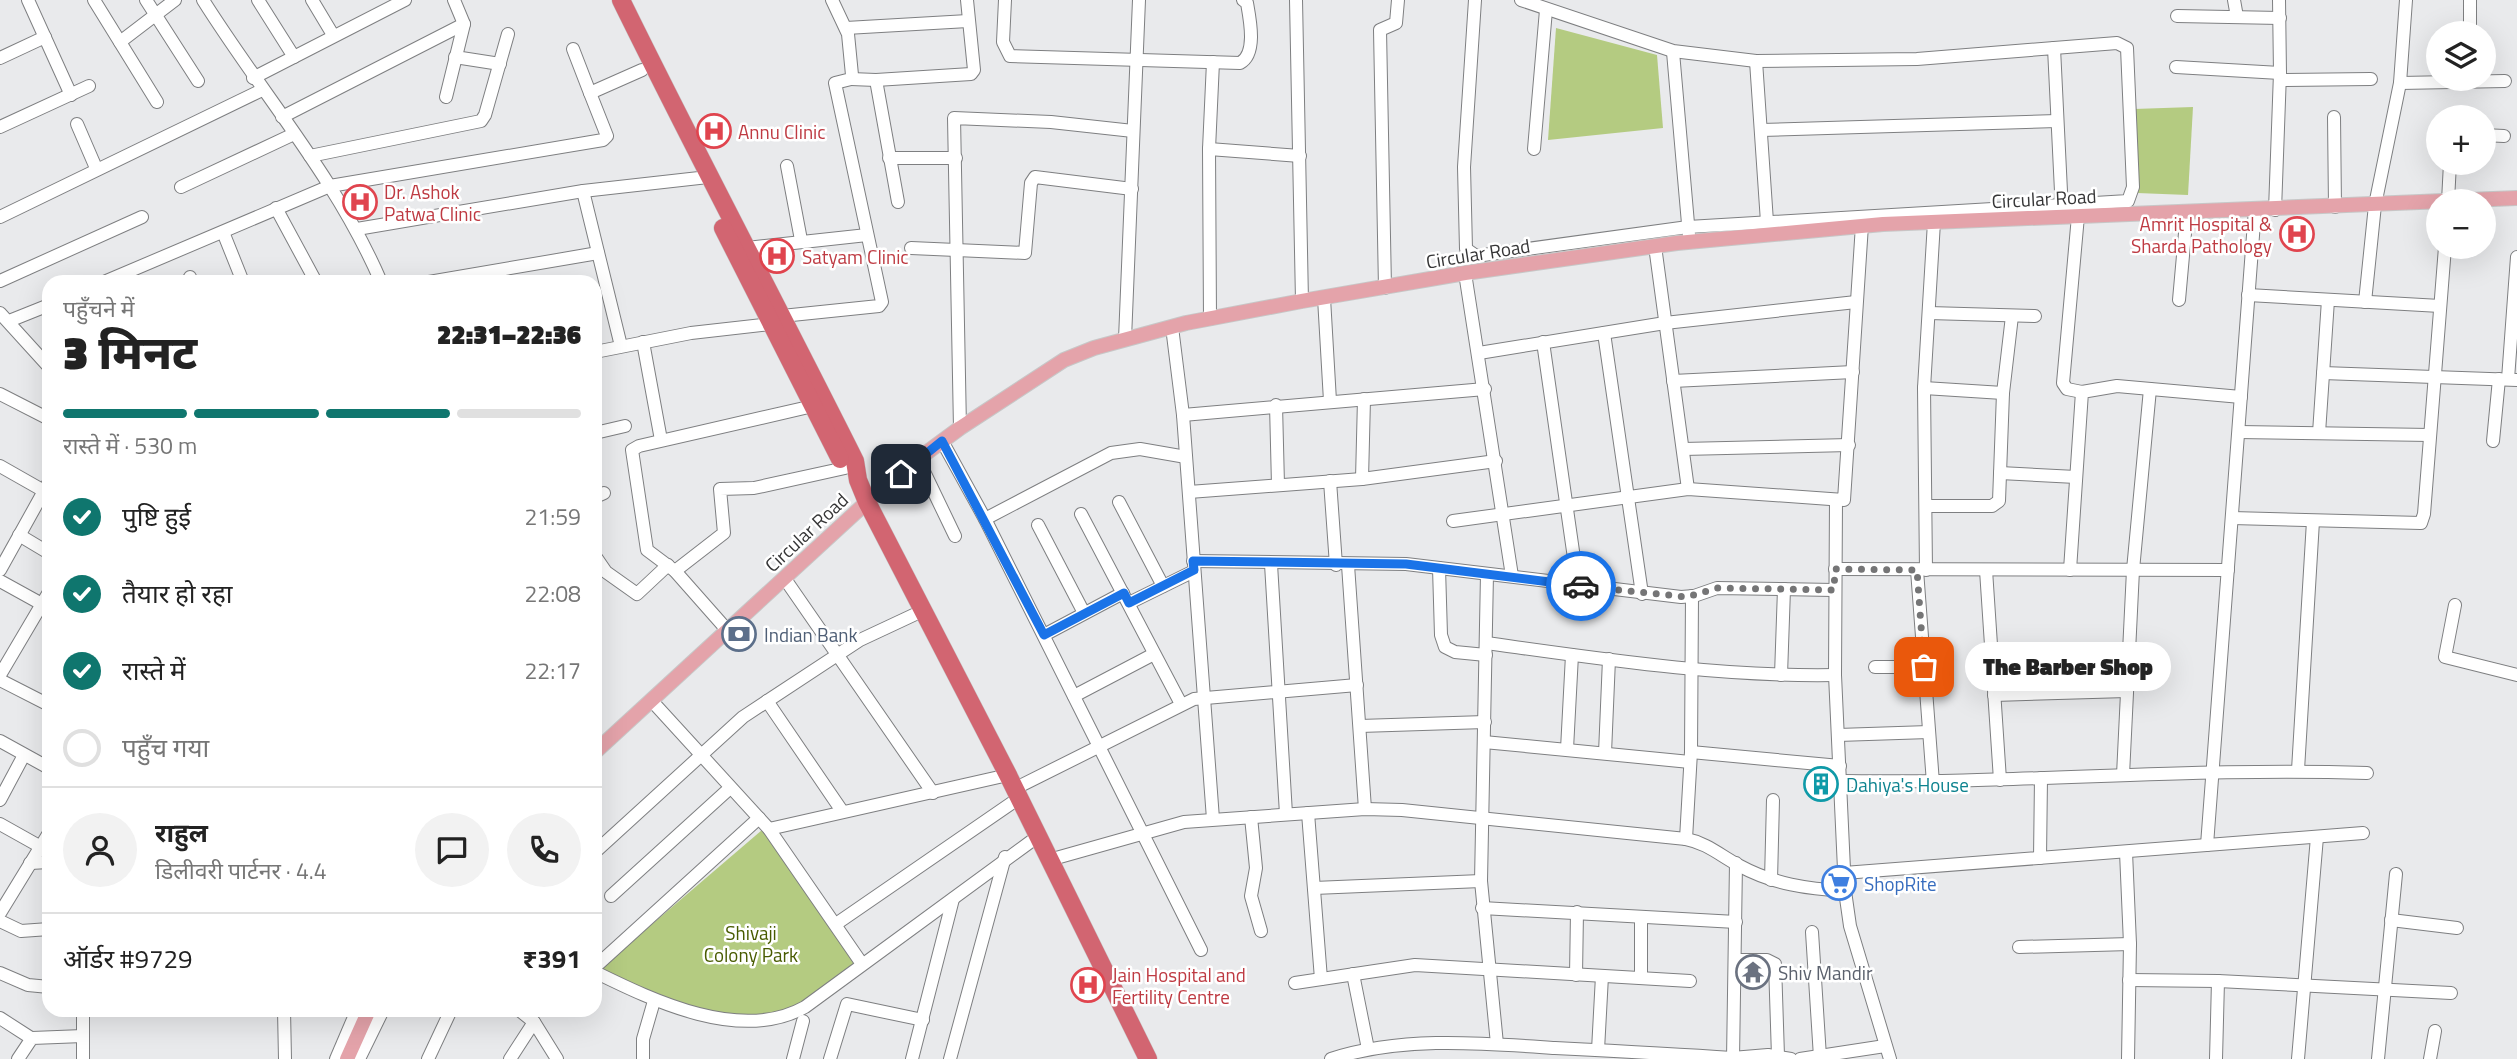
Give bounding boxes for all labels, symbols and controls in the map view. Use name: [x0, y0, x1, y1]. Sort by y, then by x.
map controls: [2426, 21, 2496, 259]
button: layers: [2426, 21, 2496, 91]
button: +: [2426, 105, 2496, 175]
hospital icon: Annu Clinic: [695, 112, 733, 150]
place label: Annu Clinic: [738, 117, 826, 146]
place label: Dr. Ashok Patwa Clinic: [384, 177, 481, 228]
street label: Circular Road: [1991, 181, 2097, 215]
hospital icon: Dr. Ashok Patwa Clinic: [341, 183, 379, 221]
button: −: [2426, 189, 2496, 259]
place label: Amrit Hospital & Sharda Pathology: [2131, 209, 2272, 260]
hospital icon: Amrit Hospital & Sharda Pathology: [2278, 215, 2316, 253]
street label: Circular Road: [1424, 230, 1532, 276]
hospital icon: Satyam Clinic: [758, 237, 796, 275]
place label: Satyam Clinic: [802, 242, 909, 271]
text: पहुँचने में: [63, 291, 134, 326]
text: 22:31–22:36: [437, 315, 581, 354]
text: 3 मिनट: [63, 317, 197, 387]
text: रास्ते में · 530 m: [63, 428, 197, 463]
pin: [871, 444, 931, 504]
icon: home: [882, 455, 920, 493]
street label: Circular Road: [758, 486, 854, 578]
text: पुष्टि हुई: [122, 497, 191, 536]
icon: check: [63, 498, 101, 536]
text: 21:59: [524, 499, 581, 534]
courier: [1546, 551, 1616, 621]
icon: car: [1562, 567, 1600, 605]
text: तैयार हो रहा: [122, 574, 232, 613]
icon: check: [63, 575, 101, 613]
text: 22:08: [524, 576, 581, 611]
bank icon: Indian Bank: [720, 615, 758, 653]
place label: Indian Bank: [764, 620, 858, 649]
pin: [1894, 637, 1954, 697]
callout: The Barber Shop: [1966, 642, 2172, 692]
icon: bag: [1905, 648, 1943, 686]
text: The Barber Shop: [1983, 649, 2153, 684]
text: रास्ते में: [122, 651, 186, 690]
icon: check: [63, 652, 101, 690]
text: 22:17: [524, 653, 581, 688]
text: पहुँच गया: [122, 728, 209, 767]
building icon: Dahiya's House: [1802, 765, 1840, 803]
place label: Dahiya's House: [1846, 770, 1969, 799]
button: person: [63, 813, 137, 887]
text: राहुल: [155, 813, 208, 852]
button: chat: [415, 813, 489, 887]
button: phone: [507, 813, 581, 887]
text: डिलीवरी पार्टनर · 4.4: [155, 853, 327, 888]
supermarket icon: ShopRite: [1820, 864, 1858, 902]
place label: ShopRite: [1864, 869, 1937, 898]
park label: Shivaji Colony Park: [704, 918, 798, 969]
text: ऑर्डर #9729: [63, 939, 193, 978]
text: ₹391: [522, 939, 581, 978]
temple icon: Shiv Mandir: [1734, 953, 1772, 991]
place label: Shiv Mandir: [1778, 958, 1873, 987]
place label: Jain Hospital and Fertility Centre: [1112, 960, 1246, 1011]
hospital icon: Jain Hospital and Fertility Centre: [1069, 966, 1107, 1004]

